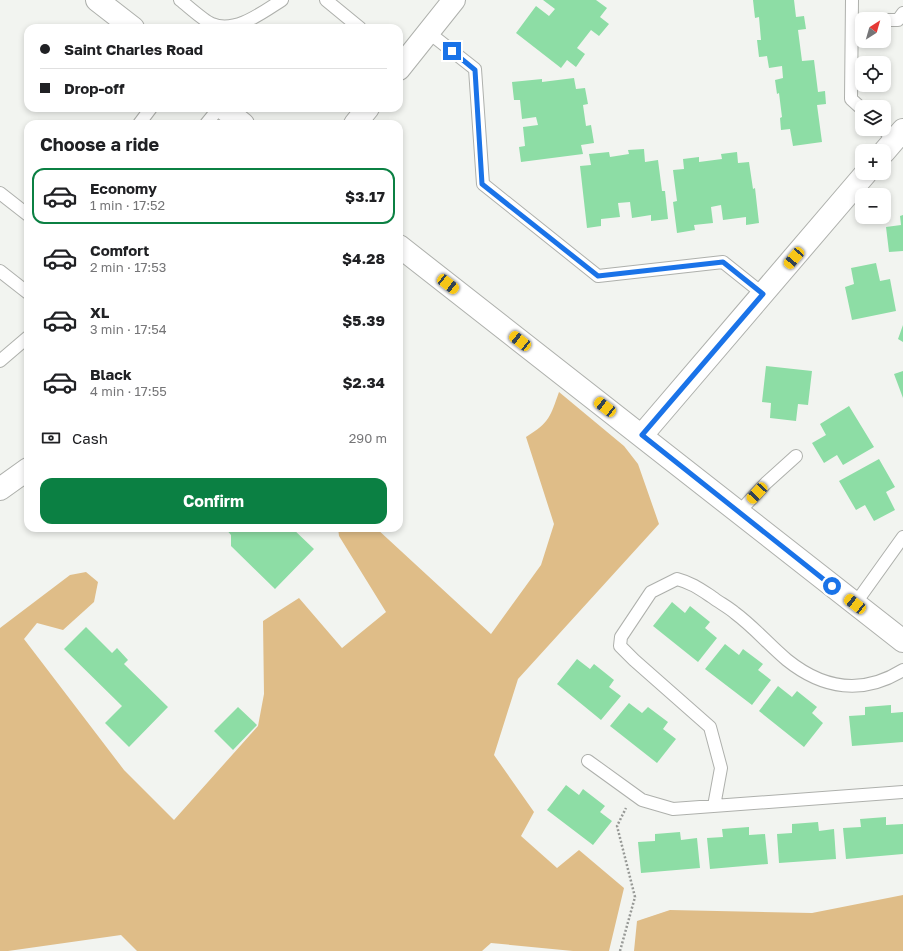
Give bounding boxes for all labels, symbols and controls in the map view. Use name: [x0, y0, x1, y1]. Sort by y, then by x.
north arrow: [855, 12, 891, 48]
map controls: [855, 12, 891, 224]
text: Saint Charles Road: [64, 40, 203, 58]
route end: [443, 42, 461, 60]
button: locate: [855, 56, 891, 92]
text: Drop-off: [64, 79, 124, 97]
button: layers: [855, 100, 891, 136]
text: Choose a ride: [40, 133, 159, 155]
button: +: [855, 144, 891, 180]
icon: car: [42, 178, 78, 214]
text: Economy: [90, 179, 157, 197]
text: $3.17: [345, 187, 385, 205]
button: −: [855, 188, 891, 224]
text: 1 min · 17:52: [90, 197, 165, 213]
icon: car: [42, 240, 78, 276]
text: Comfort: [90, 241, 149, 259]
car: [782, 245, 806, 271]
text: $4.28: [342, 249, 385, 267]
text: 2 min · 17:53: [90, 259, 166, 275]
car: [435, 272, 461, 296]
icon: car: [42, 302, 78, 338]
text: XL: [90, 303, 109, 321]
text: $5.39: [342, 311, 385, 329]
text: 3 min · 17:54: [90, 321, 167, 337]
car: [507, 329, 533, 353]
icon: car: [42, 364, 78, 400]
text: Black: [90, 365, 132, 383]
text: $2.34: [342, 373, 385, 391]
text: 4 min · 17:55: [90, 383, 167, 399]
car: [592, 395, 618, 419]
icon: cash: [40, 427, 62, 449]
text: Cash: [72, 429, 108, 447]
text: 290 m: [349, 430, 387, 446]
button: Confirm: [40, 478, 387, 524]
car: [744, 480, 770, 506]
route start: [823, 577, 841, 595]
car: [842, 592, 868, 616]

